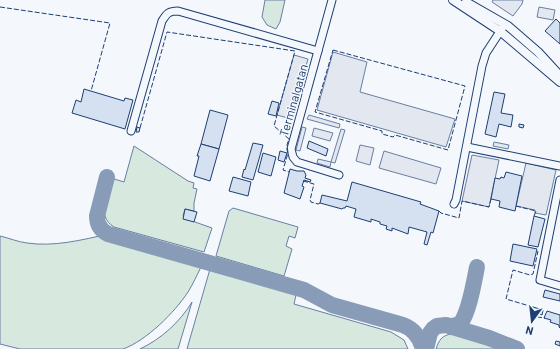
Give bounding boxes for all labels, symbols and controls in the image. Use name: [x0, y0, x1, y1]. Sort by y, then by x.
street label: Terminalgatan: [276, 62, 310, 138]
north arrow: [512, 301, 552, 341]
text: N: [524, 324, 535, 338]

